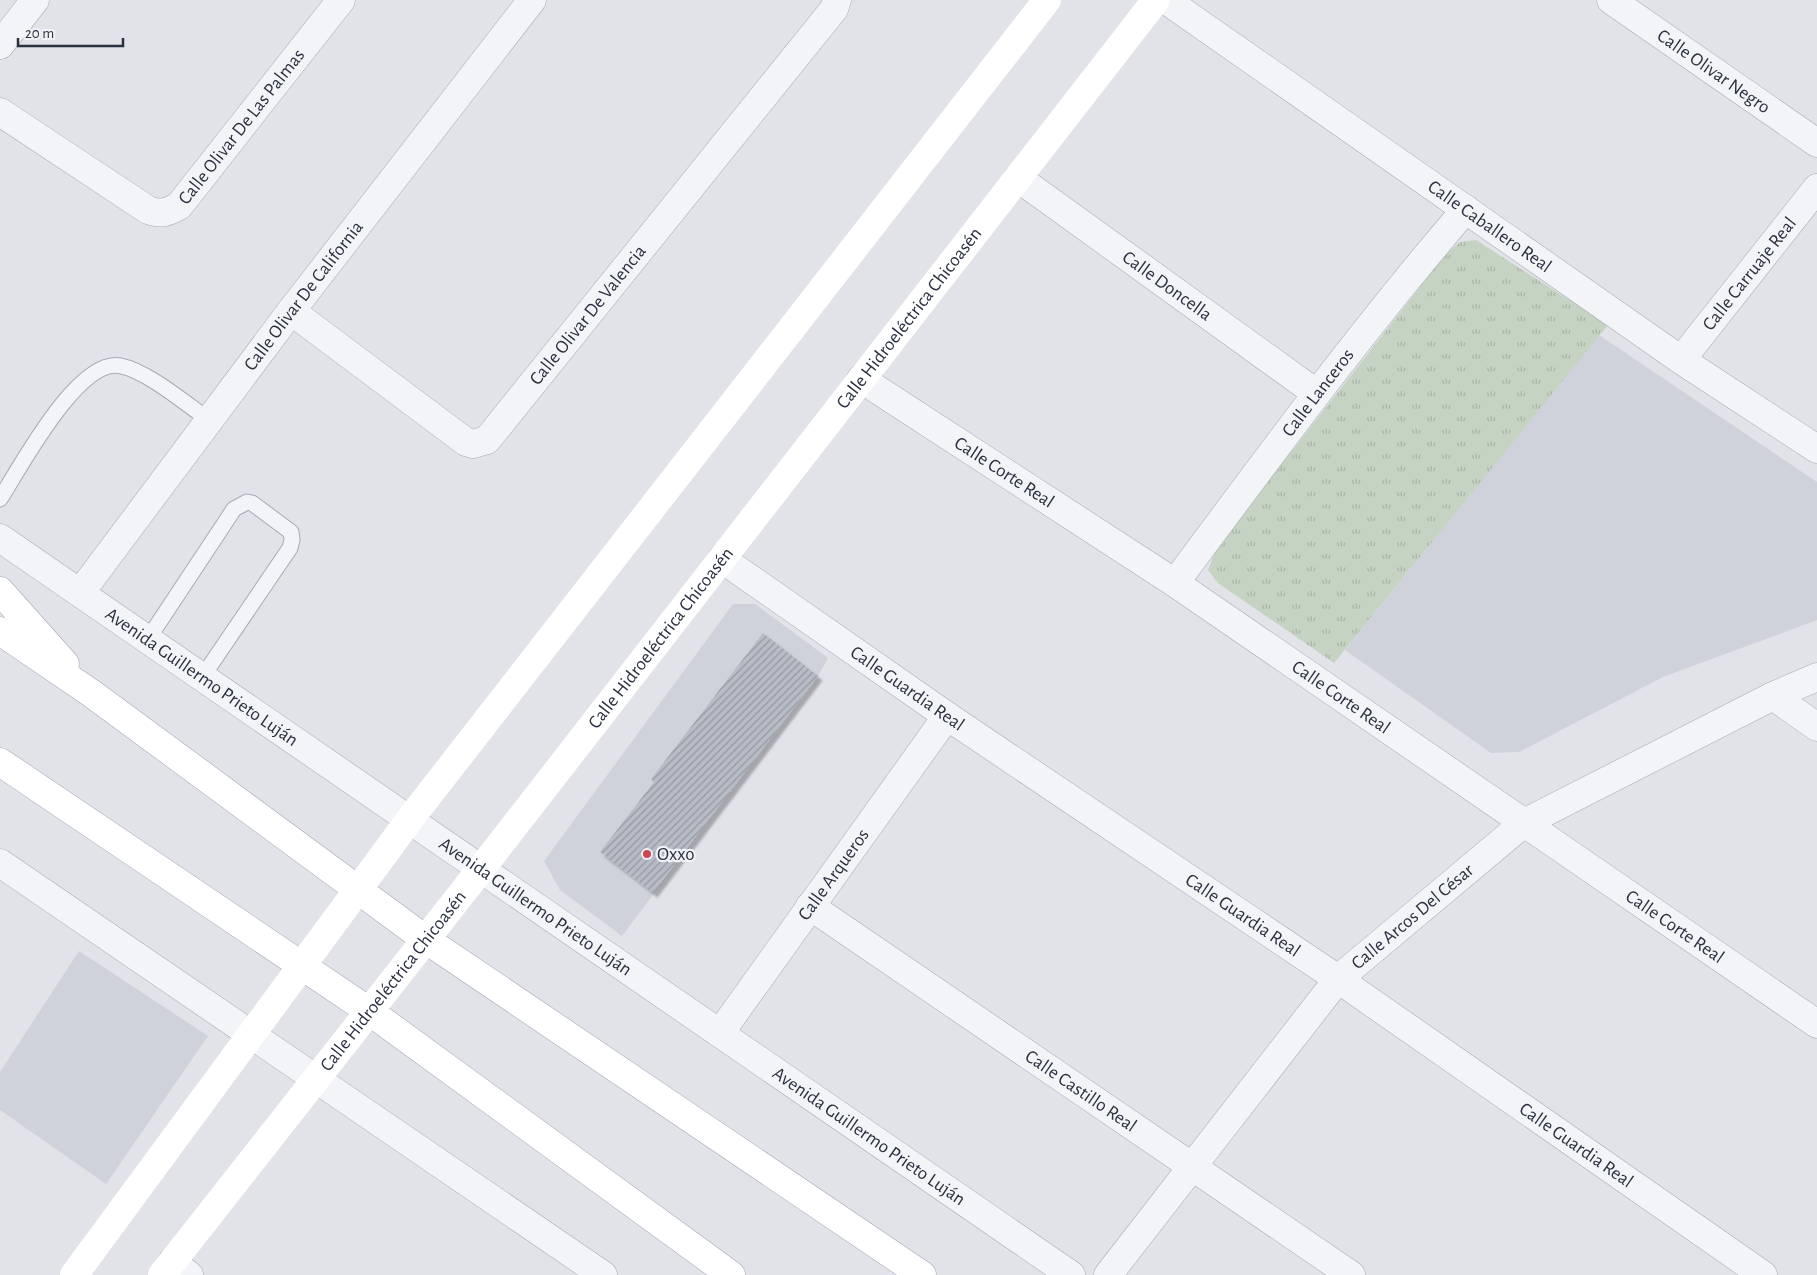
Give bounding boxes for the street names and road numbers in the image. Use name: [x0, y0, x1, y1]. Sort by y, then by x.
street label: Calle Olivar Negro: [1654, 26, 1774, 117]
street label: Calle Olivar De Las Palmas: [175, 45, 308, 208]
street label: Calle Caballero Real: [1424, 177, 1555, 276]
street label: Calle Carruaje Real: [1699, 214, 1800, 334]
street label: Calle Olivar De California: [240, 217, 367, 374]
street label: Calle Hidroeléctrica Chicoasén: [833, 224, 985, 412]
street label: Calle Olivar De Valencia: [526, 241, 650, 389]
street label: Calle Doncella: [1119, 247, 1216, 324]
street label: Calle Lanceros: [1278, 345, 1357, 440]
street label: Calle Corte Real: [951, 433, 1058, 511]
street label: Calle Hidroeléctrica Chicoasén: [584, 544, 737, 732]
street label: Avenida Guillermo Prieto Luján: [102, 604, 302, 750]
street label: Calle Guardia Real: [847, 642, 968, 734]
street label: Calle Corte Real: [1289, 657, 1394, 737]
street label: Calle Arqueros: [794, 825, 873, 924]
street label: Avenida Guillermo Prieto Luján: [436, 834, 635, 979]
street label: Calle Arcos Del César: [1348, 860, 1477, 973]
street label: Calle Guardia Real: [1182, 870, 1304, 960]
street label: Calle Corte Real: [1622, 886, 1728, 967]
street label: Calle Hidroeléctrica Chicoasén: [316, 887, 470, 1075]
street label: Calle Castillo Real: [1022, 1046, 1140, 1135]
street label: Avenida Guillermo Prieto Luján: [769, 1063, 969, 1209]
street label: Calle Guardia Real: [1516, 1099, 1637, 1191]

